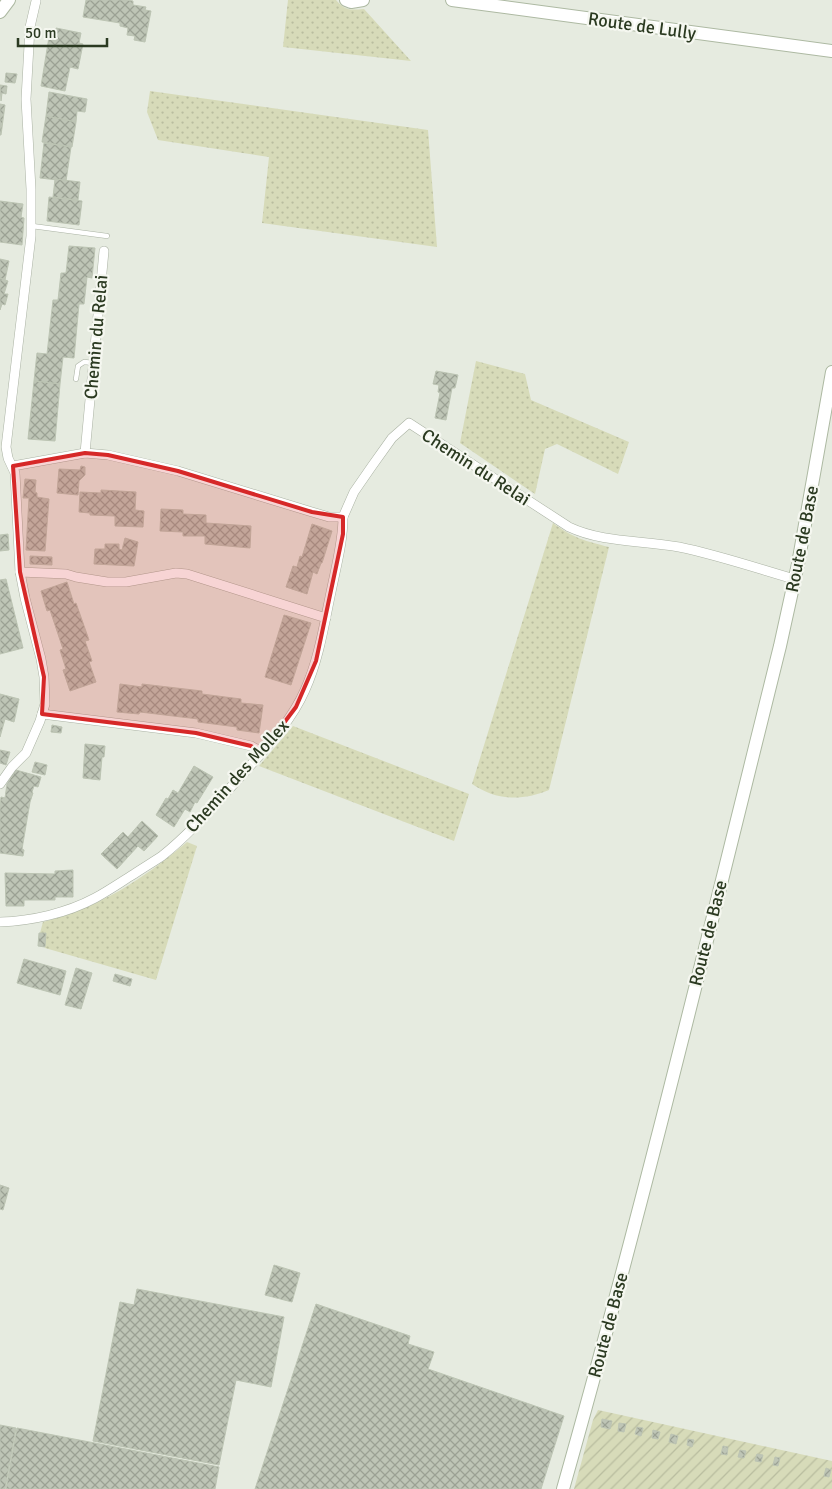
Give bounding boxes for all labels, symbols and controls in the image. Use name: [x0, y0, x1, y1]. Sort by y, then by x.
street label: Route de Lully: [587, 8, 698, 45]
scale bar: [18, 15, 106, 47]
text: 50 m: [25, 24, 56, 42]
street label: Chemin du Relai: [80, 274, 112, 400]
street label: Chemin du Relai: [418, 424, 534, 510]
street label: Route de Base: [781, 484, 823, 594]
street label: Chemin des Mollex: [180, 714, 294, 837]
street label: Route de Base: [684, 878, 732, 988]
street label: Route de Base: [583, 1270, 633, 1380]

